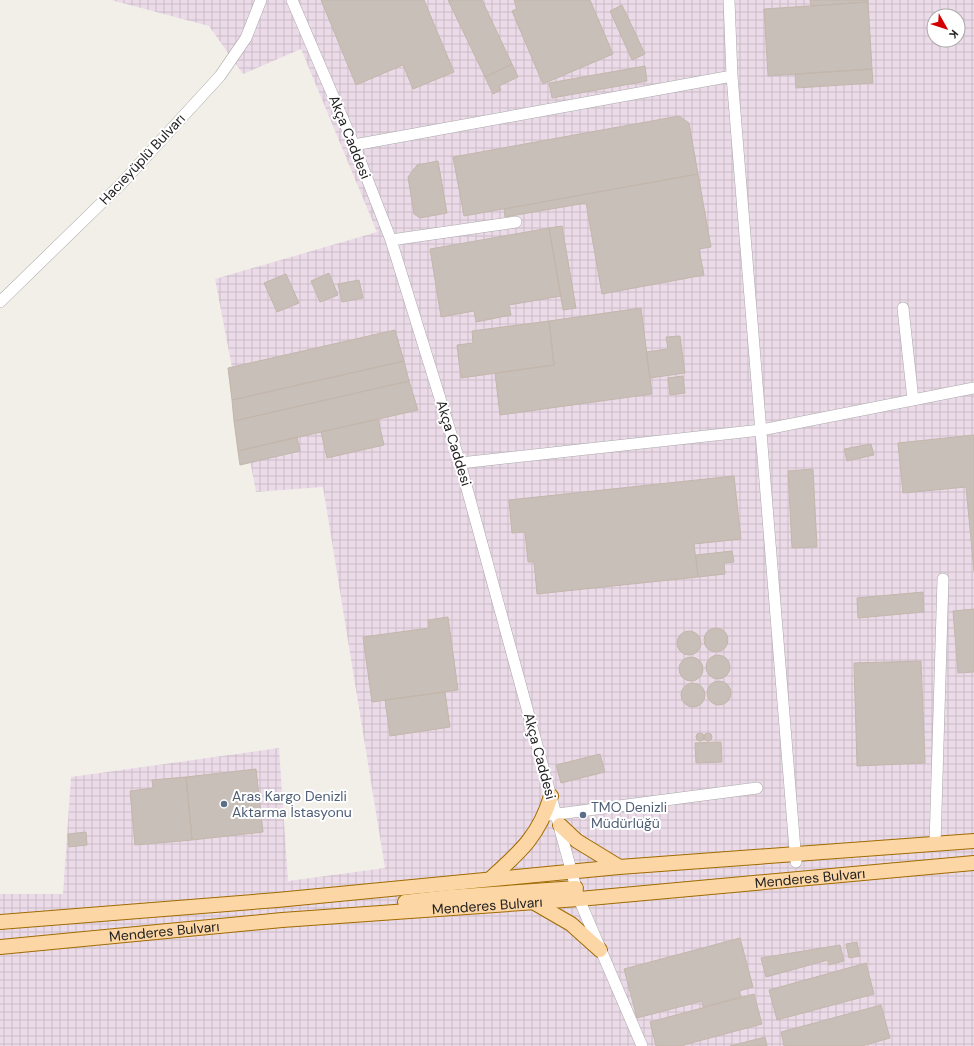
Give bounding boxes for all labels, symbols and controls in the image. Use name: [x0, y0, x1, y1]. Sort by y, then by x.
north arrow: [926, 8, 966, 48]
text: K: [946, 27, 961, 41]
street label: Akça Caddesi: [325, 92, 375, 182]
street label: Hacıeyüplü Bulvarı: [95, 110, 189, 208]
street label: Akça Caddesi: [432, 398, 476, 488]
street label: Akça Caddesi: [520, 711, 560, 801]
place label: Aras Kargo Denizli Aktarma İstasyonu: [232, 787, 352, 821]
place label: TMO Denizli Müdürlüğü: [591, 798, 667, 832]
marker: Aras Kargo Denizli Aktarma İstasyonu: [219, 799, 229, 809]
marker: TMO Denizli Müdürlüğü: [578, 810, 588, 820]
street label: Menderes Bulvarı: [754, 864, 866, 892]
street label: Menderes Bulvarı: [431, 893, 543, 918]
street label: Menderes Bulvarı: [108, 917, 220, 946]

